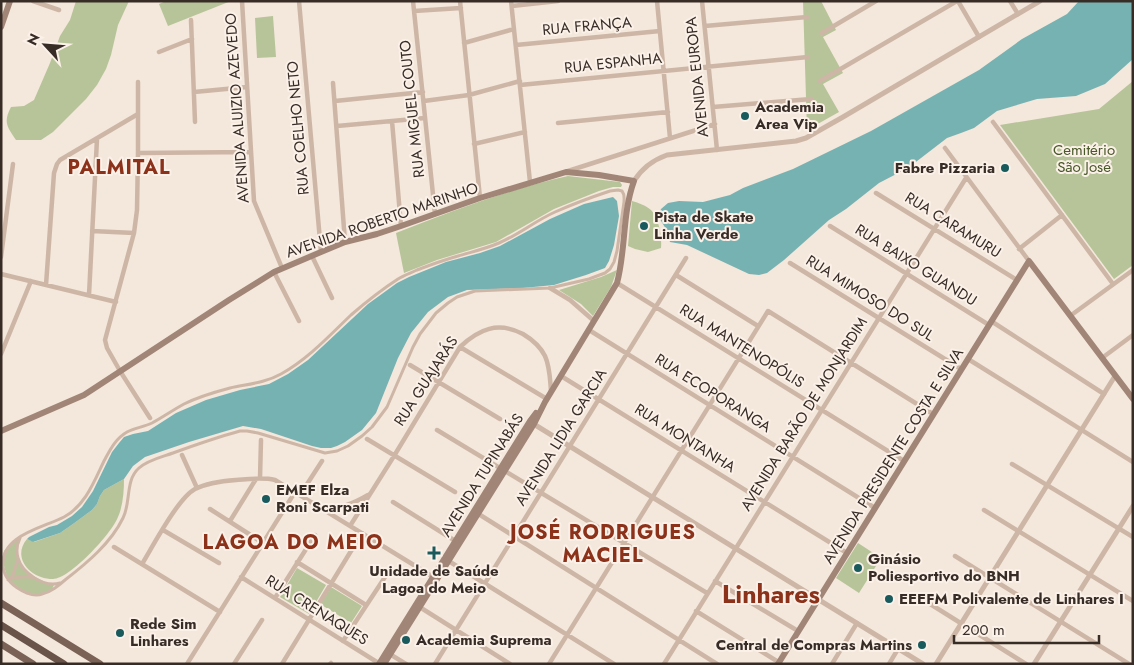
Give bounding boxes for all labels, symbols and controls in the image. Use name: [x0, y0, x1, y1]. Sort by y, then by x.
street label: RUA FRANÇA: [541, 11, 633, 41]
street label: AVENIDA ALUIZIO AZEVEDO: [219, 12, 255, 204]
street label: AVENIDA EUROPA: [680, 16, 714, 138]
north arrow: [20, 20, 70, 70]
text: N: [22, 30, 45, 49]
street label: RUA MIGUEL COUTO: [394, 39, 430, 179]
street label: RUA ESPANHA: [563, 47, 663, 79]
street label: RUA COELHO NETO: [281, 60, 315, 196]
place label: Academia Area Vip: [754, 96, 824, 135]
marker: Academia Area Vip: [739, 110, 751, 122]
park label: Cemitério São José: [1053, 139, 1115, 178]
district label: PALMITAL: [67, 153, 171, 182]
place label: Fabre Pizzaria: [895, 157, 995, 179]
marker: Fabre Pizzaria: [999, 162, 1011, 174]
street label: AVENIDA ROBERTO MARINHO: [283, 177, 481, 263]
street label: RUA CARAMURU: [901, 187, 1005, 263]
place label: Pista de Skate Linha Verde: [654, 206, 754, 245]
street label: RUA BAIXO GUANDU: [851, 219, 981, 311]
marker: Pista de Skate Linha Verde: [638, 220, 650, 232]
street label: RUA MIMOSO DO SUL: [802, 250, 939, 347]
street label: RUA MANTENOPÓLIS: [675, 299, 809, 393]
street label: AVENIDA BARÃO DE MONJARDIM: [735, 313, 873, 515]
street label: RUA GUAJARÁS: [389, 332, 463, 430]
street label: AVENIDA PRESIDENTE COSTA E SILVA: [817, 344, 969, 568]
street label: RUA ECOPORANGA: [651, 348, 776, 438]
street label: AVENIDA LIDIA GARCIA: [510, 364, 612, 510]
street label: RUA MONTANHA: [630, 398, 740, 478]
street label: AVENIDA TUPINABÁS: [435, 409, 529, 541]
place label: EMEF Elza Roni Scarpati: [276, 479, 369, 518]
marker: EMEF Elza Roni Scarpati: [260, 493, 272, 505]
district label: JOSÉ RODRIGUES MACIEL: [506, 517, 696, 570]
district label: LAGOA DO MEIO: [203, 528, 383, 557]
marker: Unidade de Saúde Lagoa do Meio: [427, 546, 441, 560]
place label: Ginásio Poliesportivo do BNH: [868, 548, 1020, 587]
place label: Unidade de Saúde Lagoa do Meio: [369, 560, 499, 599]
marker: Ginásio Poliesportivo do BNH: [852, 562, 864, 574]
street label: RUA CRENAQUES: [261, 569, 373, 651]
district label: Linhares: [722, 576, 820, 612]
place label: EEEFM Polivalente de Linhares I: [899, 588, 1124, 610]
marker: EEEFM Polivalente de Linhares I: [883, 593, 895, 605]
scale bar: [954, 612, 1099, 644]
place label: Rede Sim Linhares: [130, 613, 196, 652]
text: 200 m: [962, 619, 1005, 641]
marker: Rede Sim Linhares: [114, 627, 126, 639]
place label: Academia Suprema: [415, 629, 552, 651]
marker: Academia Suprema: [400, 634, 412, 646]
place label: Central de Compras Martins: [716, 634, 912, 656]
marker: Central de Compras Martins: [916, 639, 928, 651]

